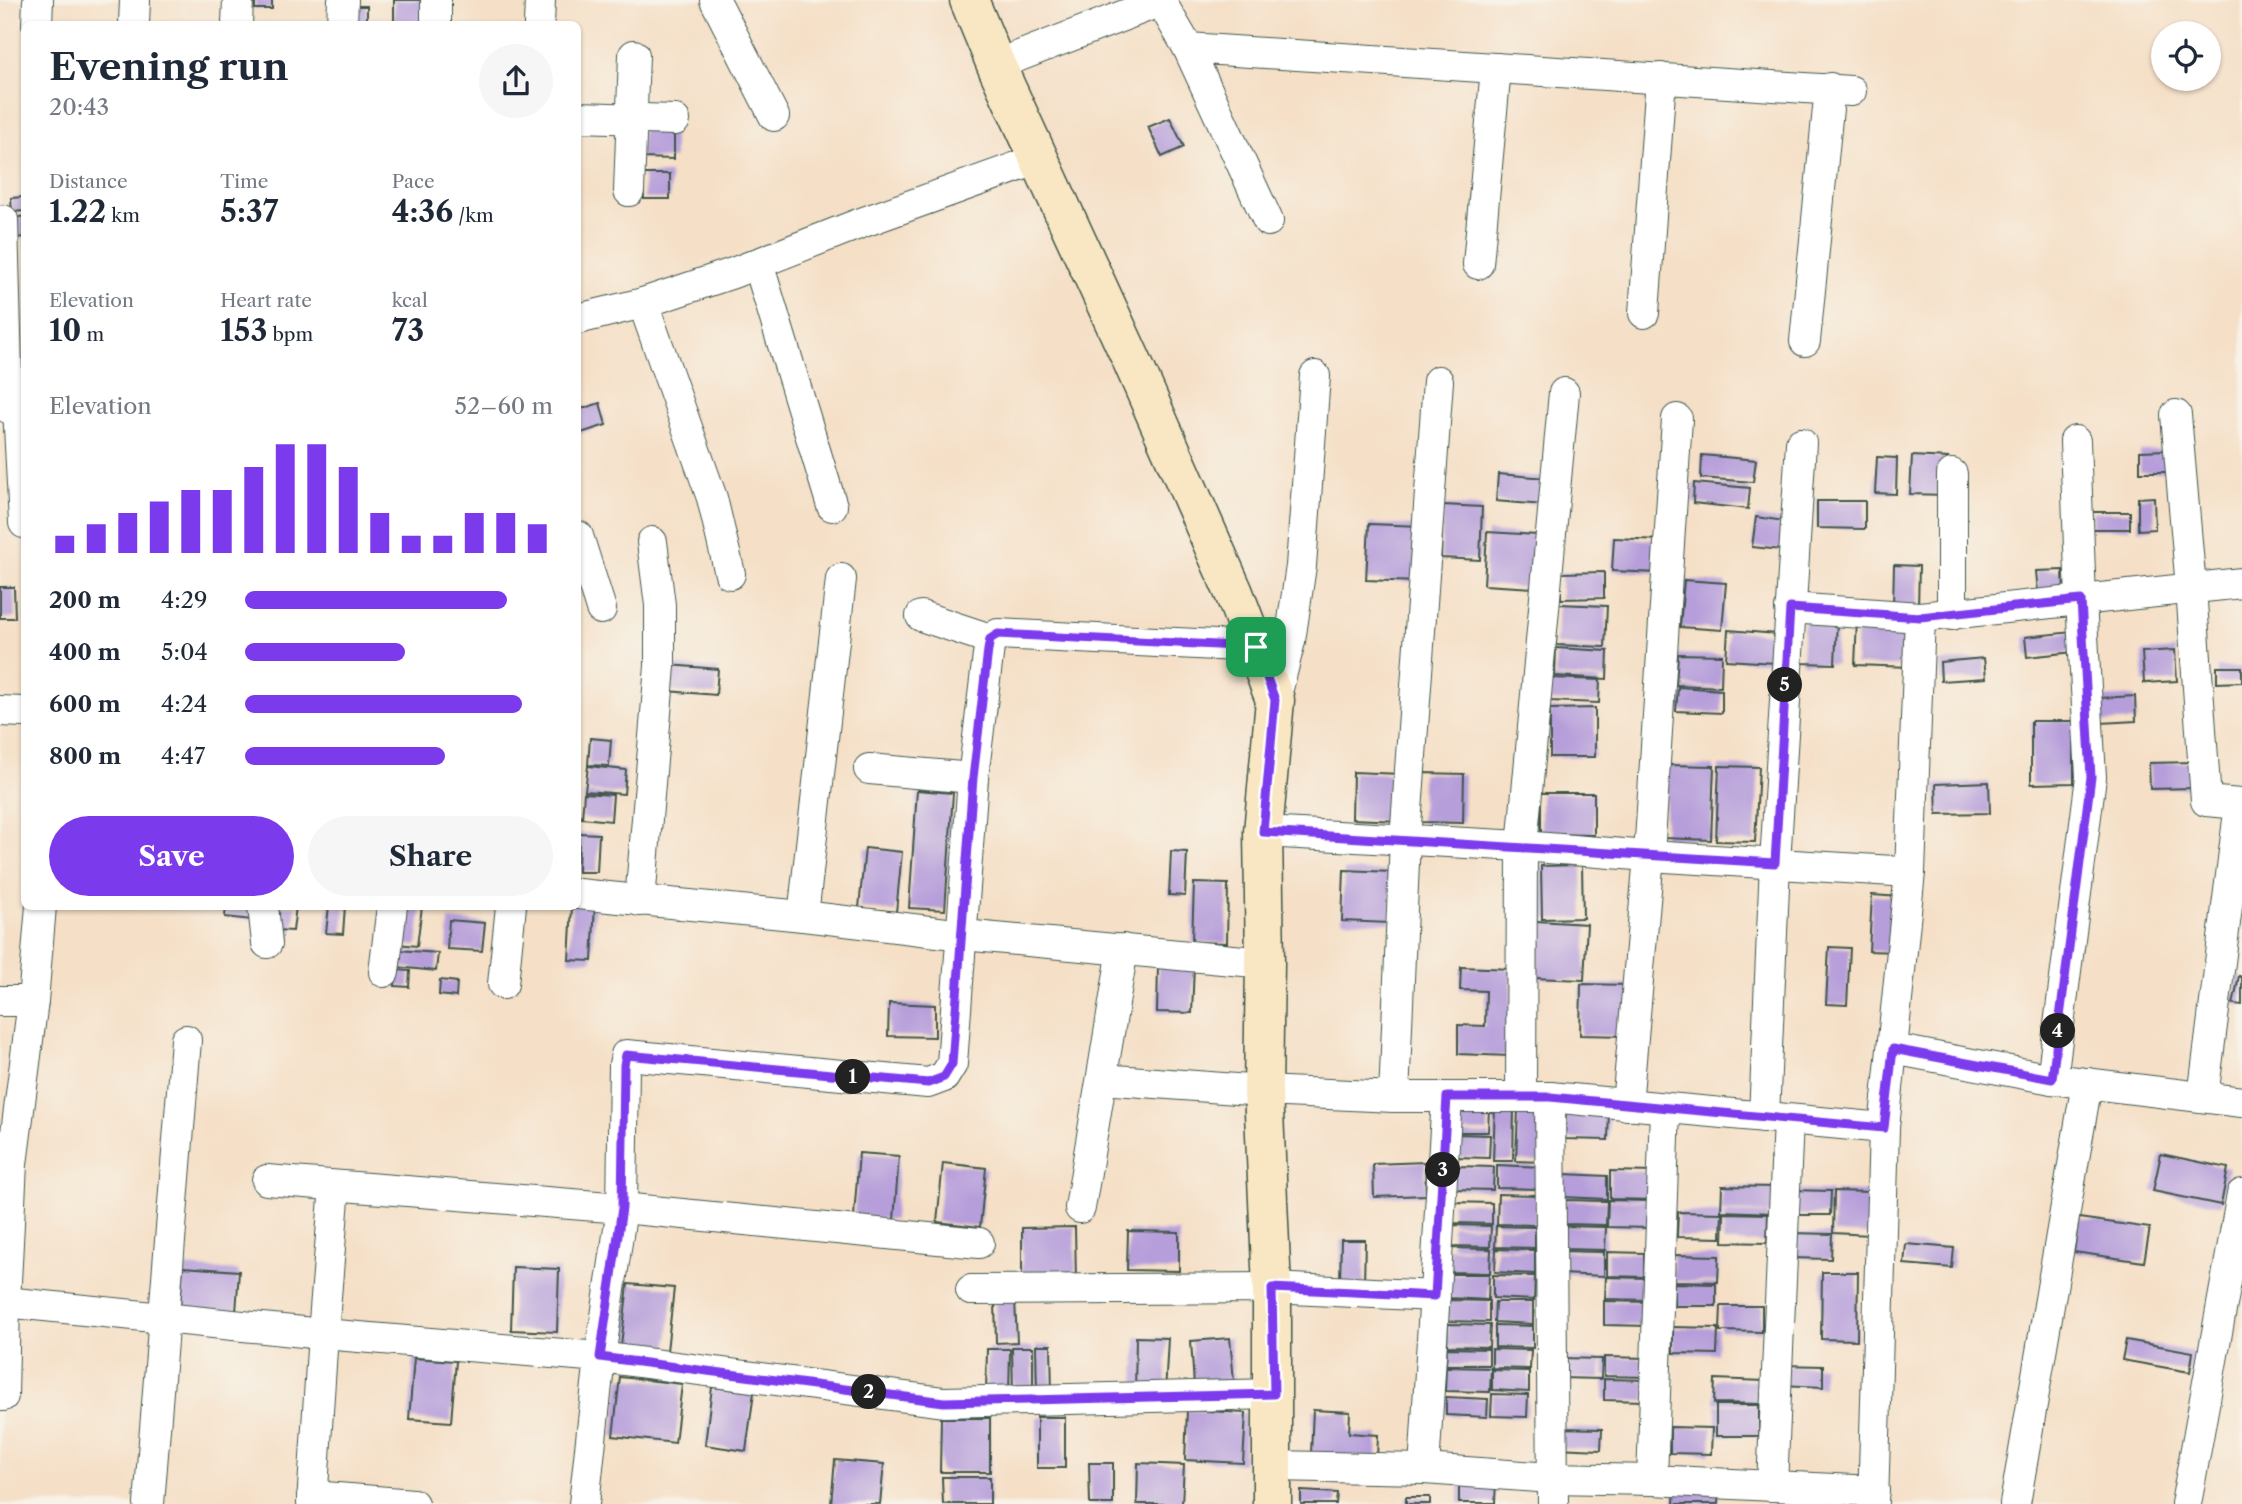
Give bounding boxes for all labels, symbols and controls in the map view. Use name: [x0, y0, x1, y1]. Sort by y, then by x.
map controls: [2151, 21, 2221, 91]
button: locate: [2151, 21, 2221, 91]
text: Evening run: [49, 43, 289, 90]
button: share: [479, 44, 553, 118]
text: 20:43: [49, 93, 109, 121]
text: Distance: [49, 170, 128, 193]
text: Time: [220, 170, 268, 193]
text: Pace: [392, 170, 435, 193]
text: 1.22: [49, 193, 106, 230]
text: 5:37: [220, 193, 278, 230]
text: 4:36: [392, 193, 453, 230]
text: km: [106, 204, 140, 227]
text: /km: [453, 204, 494, 227]
text: Elevation: [49, 289, 134, 312]
text: Heart rate: [220, 289, 312, 312]
text: kcal: [392, 289, 428, 312]
text: 10: [49, 312, 81, 349]
text: 153: [220, 312, 267, 349]
text: 73: [392, 312, 424, 349]
text: m: [81, 323, 104, 346]
text: bpm: [267, 323, 313, 346]
text: Elevation: [49, 392, 152, 420]
text: 52–60 m: [455, 392, 553, 420]
text: 200 m: [49, 586, 121, 614]
text: 4:29: [161, 586, 207, 614]
pin: [1226, 617, 1286, 677]
icon: arrive: [1237, 628, 1275, 666]
text: 400 m: [49, 638, 121, 666]
text: 5:04: [161, 638, 208, 666]
pin: 5: [1768, 668, 1802, 702]
text: 5: [1779, 673, 1790, 696]
text: 600 m: [49, 690, 121, 718]
text: 4:24: [161, 690, 207, 718]
text: 800 m: [49, 742, 121, 770]
text: 4:47: [161, 742, 205, 770]
button: Save: [49, 816, 294, 896]
button: Share: [308, 816, 553, 896]
pin: 4: [2040, 1014, 2076, 1048]
text: 4: [2052, 1019, 2063, 1042]
pin: 1: [836, 1060, 870, 1094]
text: 1: [848, 1065, 857, 1088]
pin: 3: [1426, 1152, 1460, 1188]
text: 3: [1437, 1158, 1448, 1181]
pin: 2: [852, 1374, 886, 1410]
text: 2: [863, 1380, 874, 1403]

